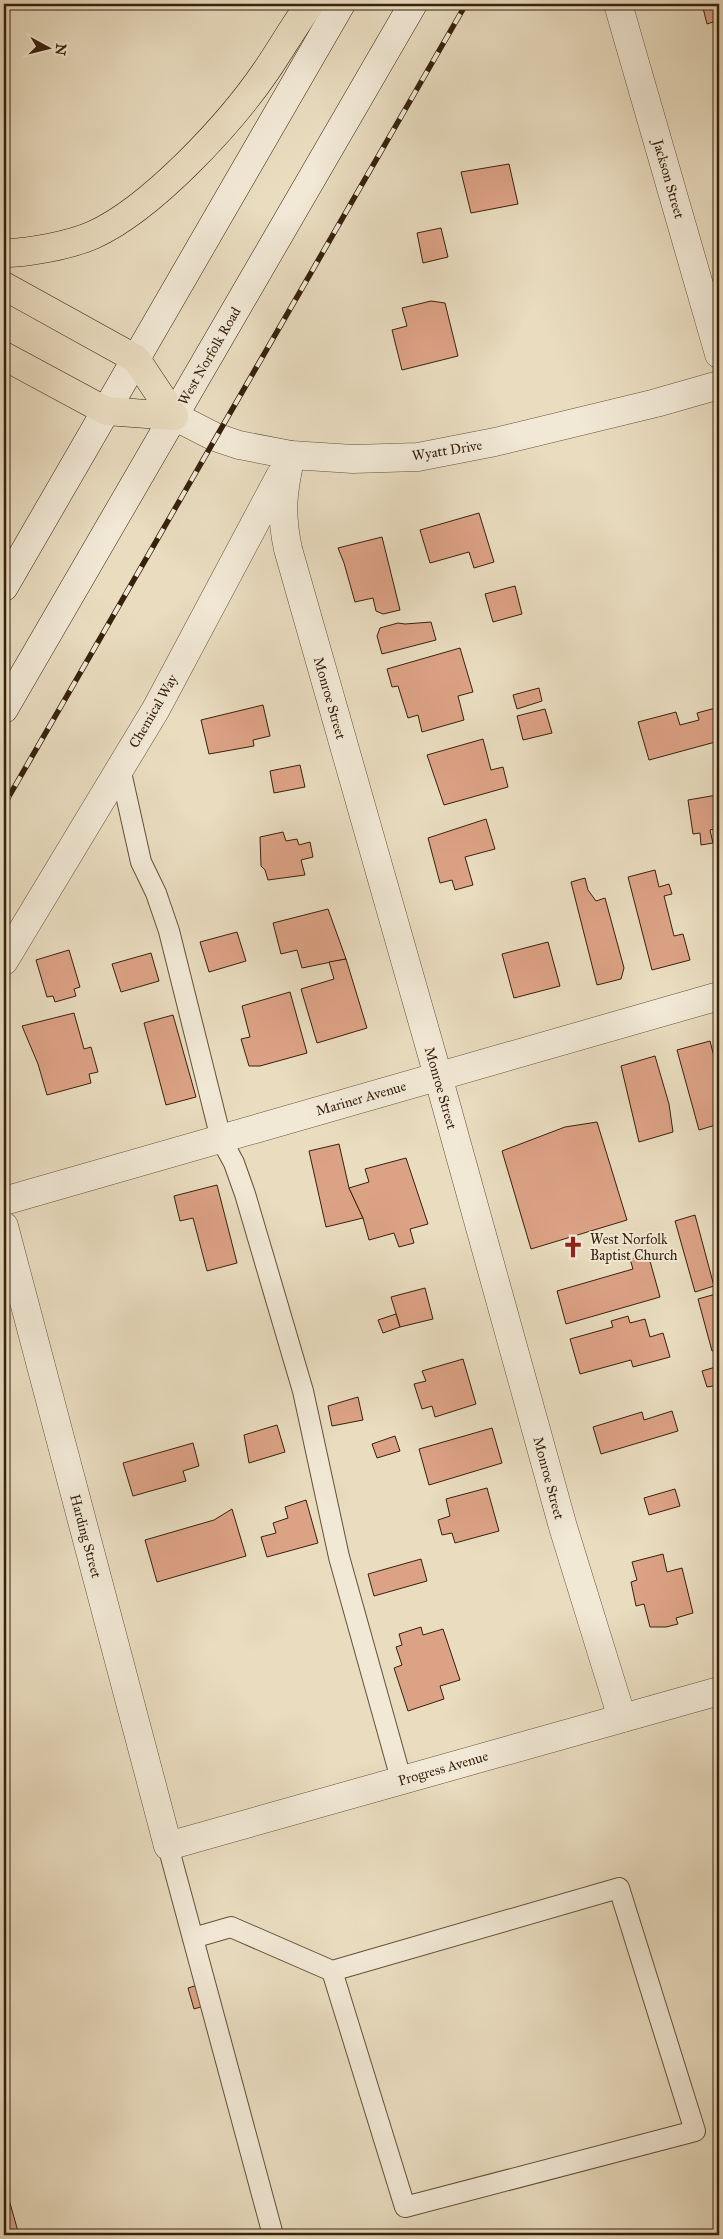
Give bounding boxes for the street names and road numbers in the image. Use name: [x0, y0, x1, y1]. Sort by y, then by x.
street label: Jackson Street: [648, 136, 688, 221]
street label: West Norfolk Road: [174, 304, 244, 408]
street label: Wyatt Drive: [411, 437, 484, 464]
street label: Monroe Street: [310, 655, 349, 741]
street label: Chemical Way: [126, 671, 182, 751]
street label: Monroe Street: [421, 1045, 460, 1131]
street label: Mariner Avenue: [314, 1077, 408, 1119]
street label: Monroe Street: [529, 1435, 568, 1521]
street label: Harding Street: [66, 1492, 105, 1580]
street label: Progress Avenue: [396, 1747, 490, 1789]

